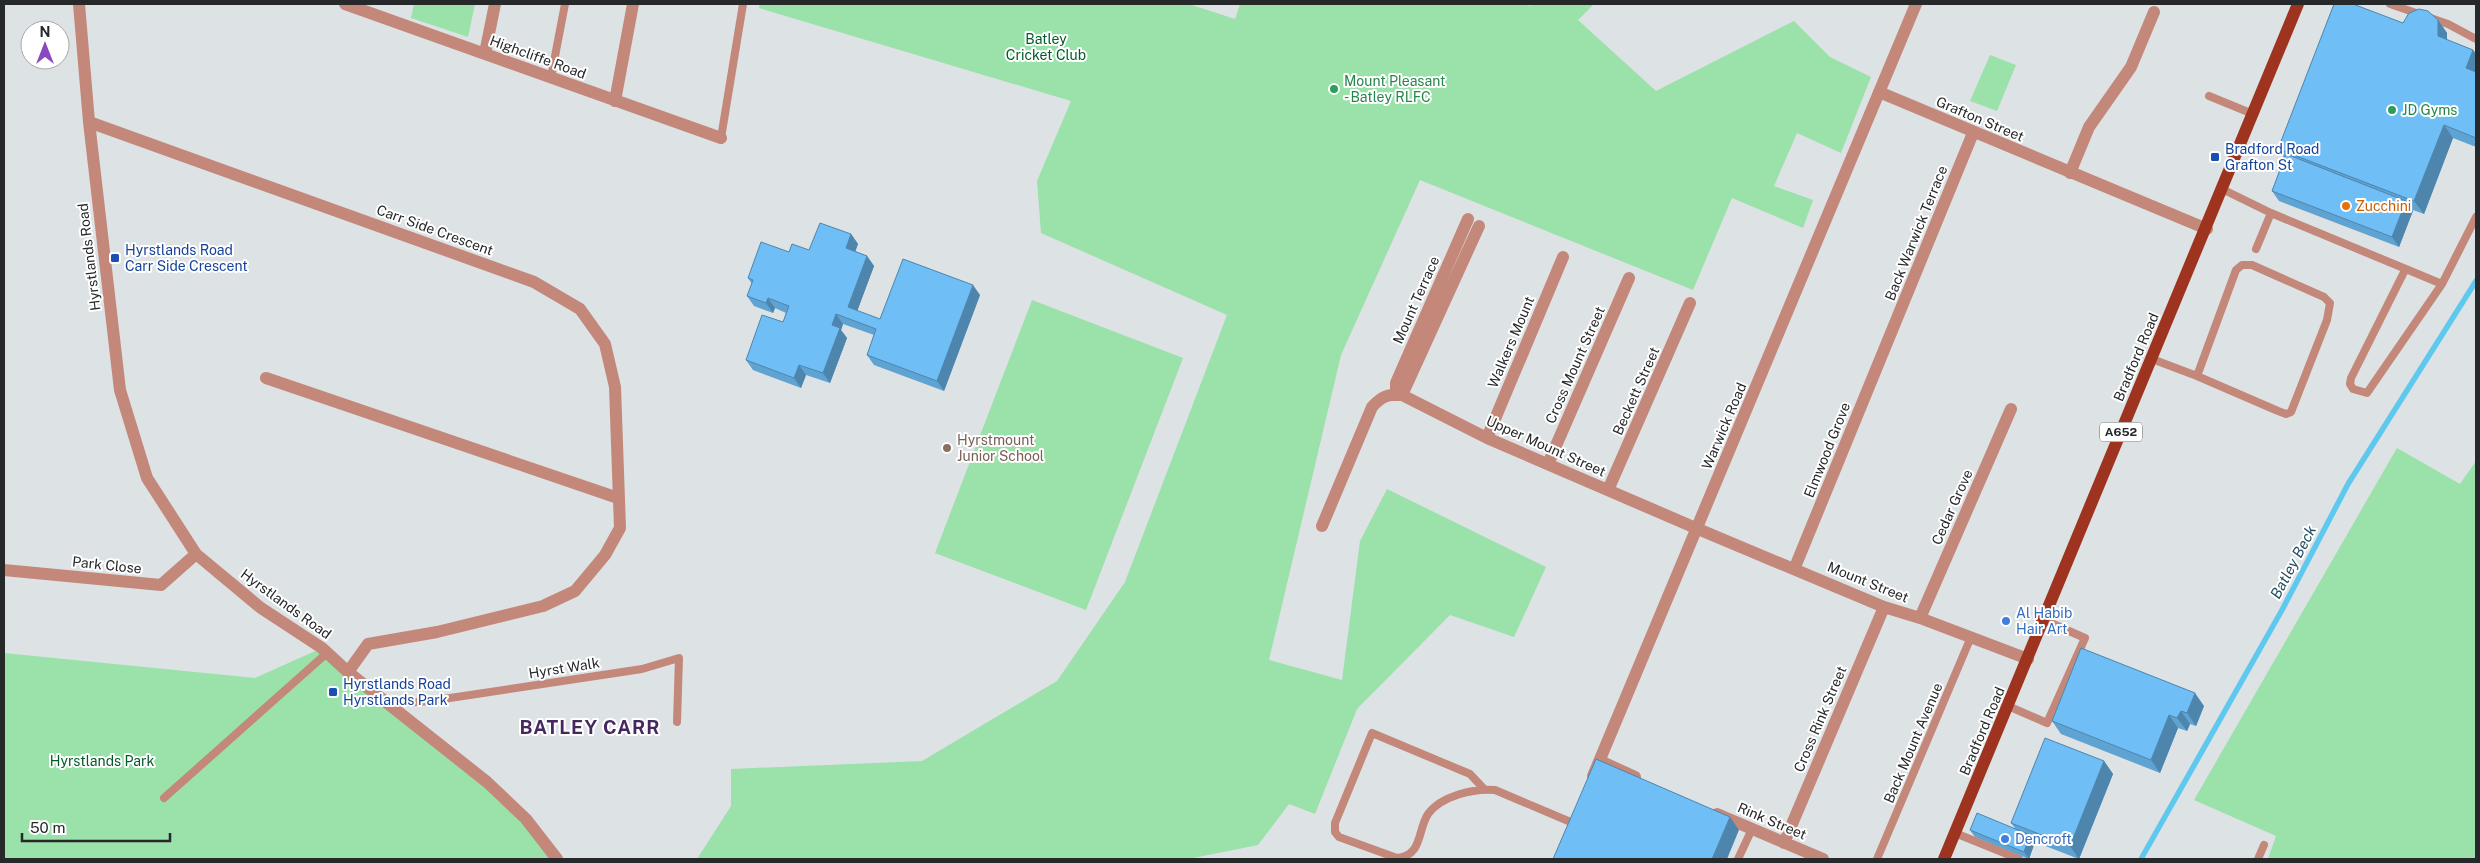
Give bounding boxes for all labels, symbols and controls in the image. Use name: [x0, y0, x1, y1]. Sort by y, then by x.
north arrow: [20, 20, 70, 70]
text: N: [40, 24, 50, 40]
park label: Batley Cricket Club: [1006, 31, 1086, 63]
street label: Highcliffe Road: [488, 32, 588, 82]
place label: Mount Pleasant - Batley RLFC: [1344, 73, 1445, 105]
marker: Mount Pleasant - Batley RLFC: [1328, 83, 1340, 95]
street label: Grafton Street: [1934, 93, 2026, 145]
place label: JD Gyms: [2402, 102, 2457, 118]
marker: JD Gyms: [2386, 104, 2398, 116]
place label: Bradford Road Grafton St: [2225, 141, 2319, 173]
marker: Bradford Road Grafton St: [2209, 151, 2221, 163]
street label: Back Warwick Terrace: [1882, 163, 1950, 303]
place label: Zucchini: [2356, 198, 2411, 214]
marker: Zucchini: [2340, 200, 2352, 212]
street label: Carr Side Crescent: [375, 201, 495, 259]
street label: Hyrstlands Road: [74, 202, 104, 312]
place label: Hyrstlands Road Carr Side Crescent: [125, 242, 248, 274]
marker: Hyrstlands Road Carr Side Crescent: [109, 252, 121, 264]
street label: Mount Terrace: [1390, 254, 1442, 346]
street label: Walkers Mount: [1485, 294, 1537, 390]
street label: Cross Mount Street: [1542, 304, 1608, 426]
street label: Bradford Road: [2110, 310, 2162, 404]
street label: Beckett Street: [1609, 345, 1663, 437]
street label: Warwick Road: [1699, 380, 1749, 472]
street label: Elmwood Grove: [1801, 400, 1853, 500]
street label: Upper Mount Street: [1484, 412, 1608, 480]
road number: A652: [2100, 422, 2142, 442]
place label: Hyrstmount Junior School: [957, 432, 1044, 464]
marker: Hyrstmount Junior School: [941, 442, 953, 454]
street label: Cedar Grove: [1928, 467, 1976, 547]
water label: Batley Beck: [2267, 522, 2320, 601]
street label: Park Close: [72, 553, 143, 577]
street label: Mount Street: [1825, 558, 1911, 606]
street label: Hyrstlands Road: [238, 566, 334, 642]
place label: Al Habib Hair Art: [2016, 605, 2072, 637]
marker: Al Habib Hair Art: [2000, 615, 2012, 627]
street label: Hyrst Walk: [527, 654, 601, 682]
street label: Cross Rink Street: [1790, 664, 1850, 774]
place label: Hyrstlands Road Hyrstlands Park: [343, 676, 451, 708]
street label: Back Mount Avenue: [1880, 680, 1946, 806]
street label: Bradford Road: [1956, 684, 2008, 778]
marker: Hyrstlands Road Hyrstlands Park: [327, 686, 339, 698]
district label: BATLEY CARR: [519, 716, 661, 738]
park label: Hyrstlands Park: [50, 753, 154, 769]
street label: Rink Street: [1735, 799, 1809, 843]
scale bar: [22, 810, 170, 842]
text: 50 m: [30, 819, 65, 836]
place label: Dencroft: [2015, 831, 2072, 847]
marker: Dencroft: [1999, 833, 2011, 845]

